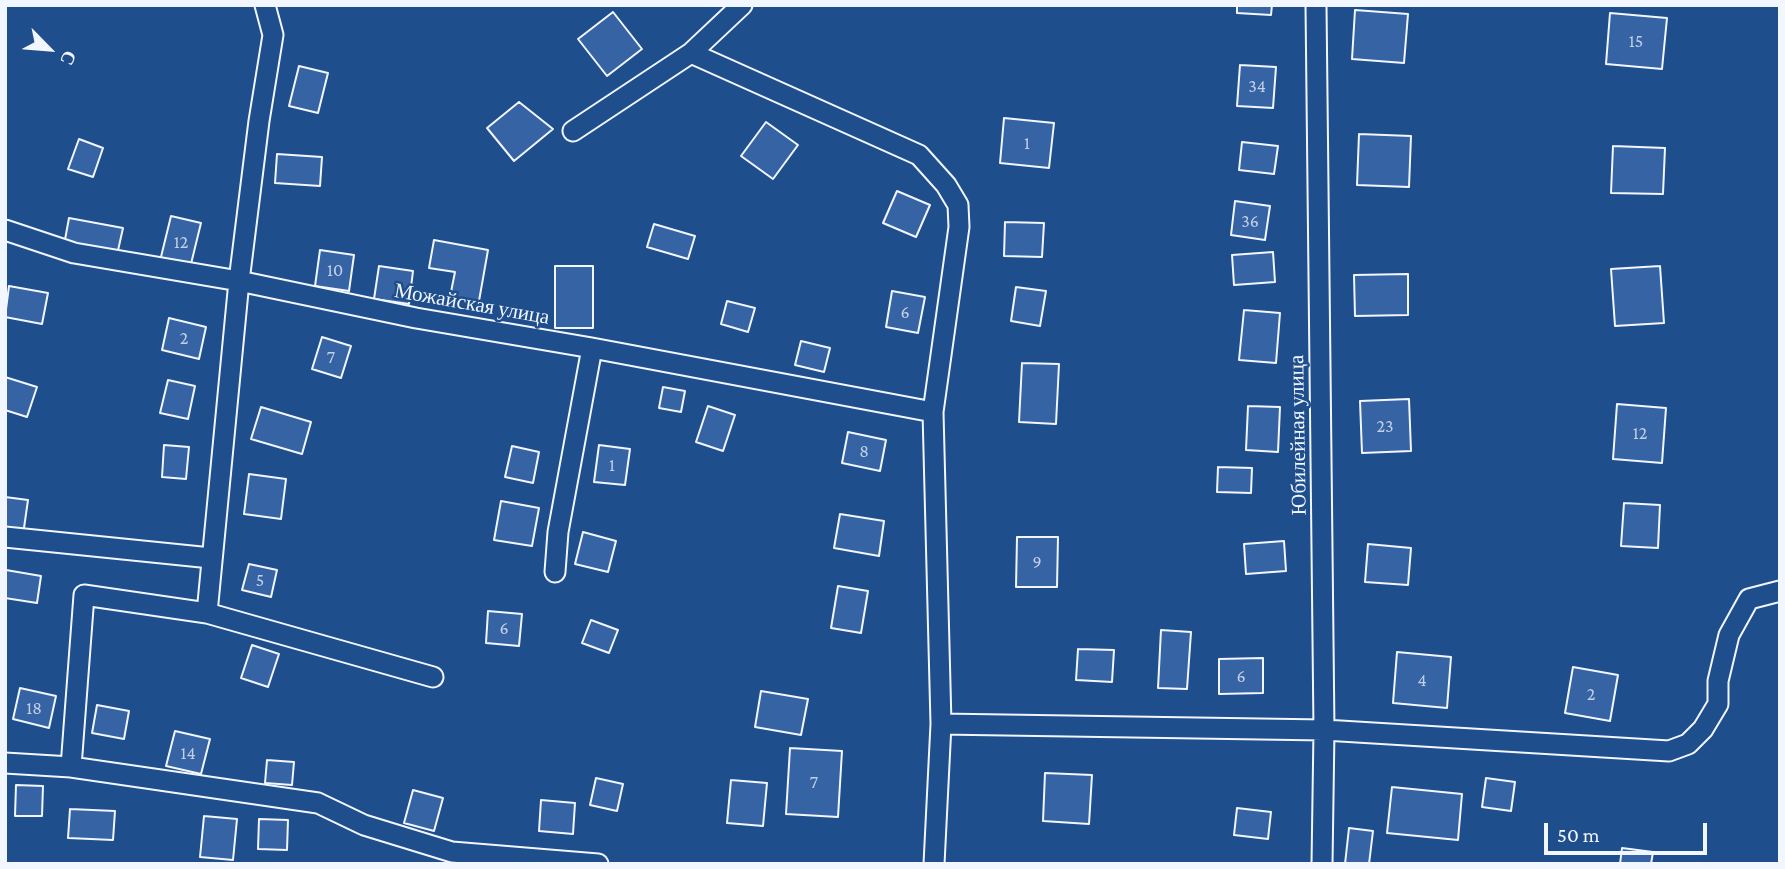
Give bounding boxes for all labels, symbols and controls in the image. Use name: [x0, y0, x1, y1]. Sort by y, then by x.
north arrow: [14, 14, 84, 84]
house number: 15: [1629, 30, 1643, 52]
text: С: [56, 47, 81, 69]
house number: 34: [1248, 75, 1266, 97]
house number: 1: [1024, 132, 1030, 154]
house number: 36: [1241, 210, 1259, 232]
house number: 12: [174, 231, 188, 253]
house number: 10: [327, 259, 343, 281]
street label: Можайская улица: [392, 278, 552, 330]
house number: 6: [900, 301, 910, 323]
house number: 2: [180, 327, 188, 349]
house number: 7: [327, 346, 335, 368]
street label: Юбилейная улица: [1284, 355, 1312, 515]
house number: 23: [1376, 415, 1394, 437]
house number: 12: [1633, 422, 1647, 444]
house number: 8: [859, 440, 869, 462]
house number: 1: [609, 454, 615, 476]
house number: 9: [1032, 551, 1042, 573]
house number: 5: [256, 569, 264, 591]
house number: 6: [499, 617, 509, 639]
house number: 6: [1236, 665, 1246, 687]
house number: 4: [1417, 669, 1427, 691]
house number: 2: [1587, 683, 1595, 705]
house number: 18: [26, 697, 42, 719]
house number: 14: [180, 742, 196, 764]
house number: 7: [810, 771, 818, 793]
scale bar: [1547, 810, 1710, 854]
text: 50 m: [1557, 823, 1600, 847]

